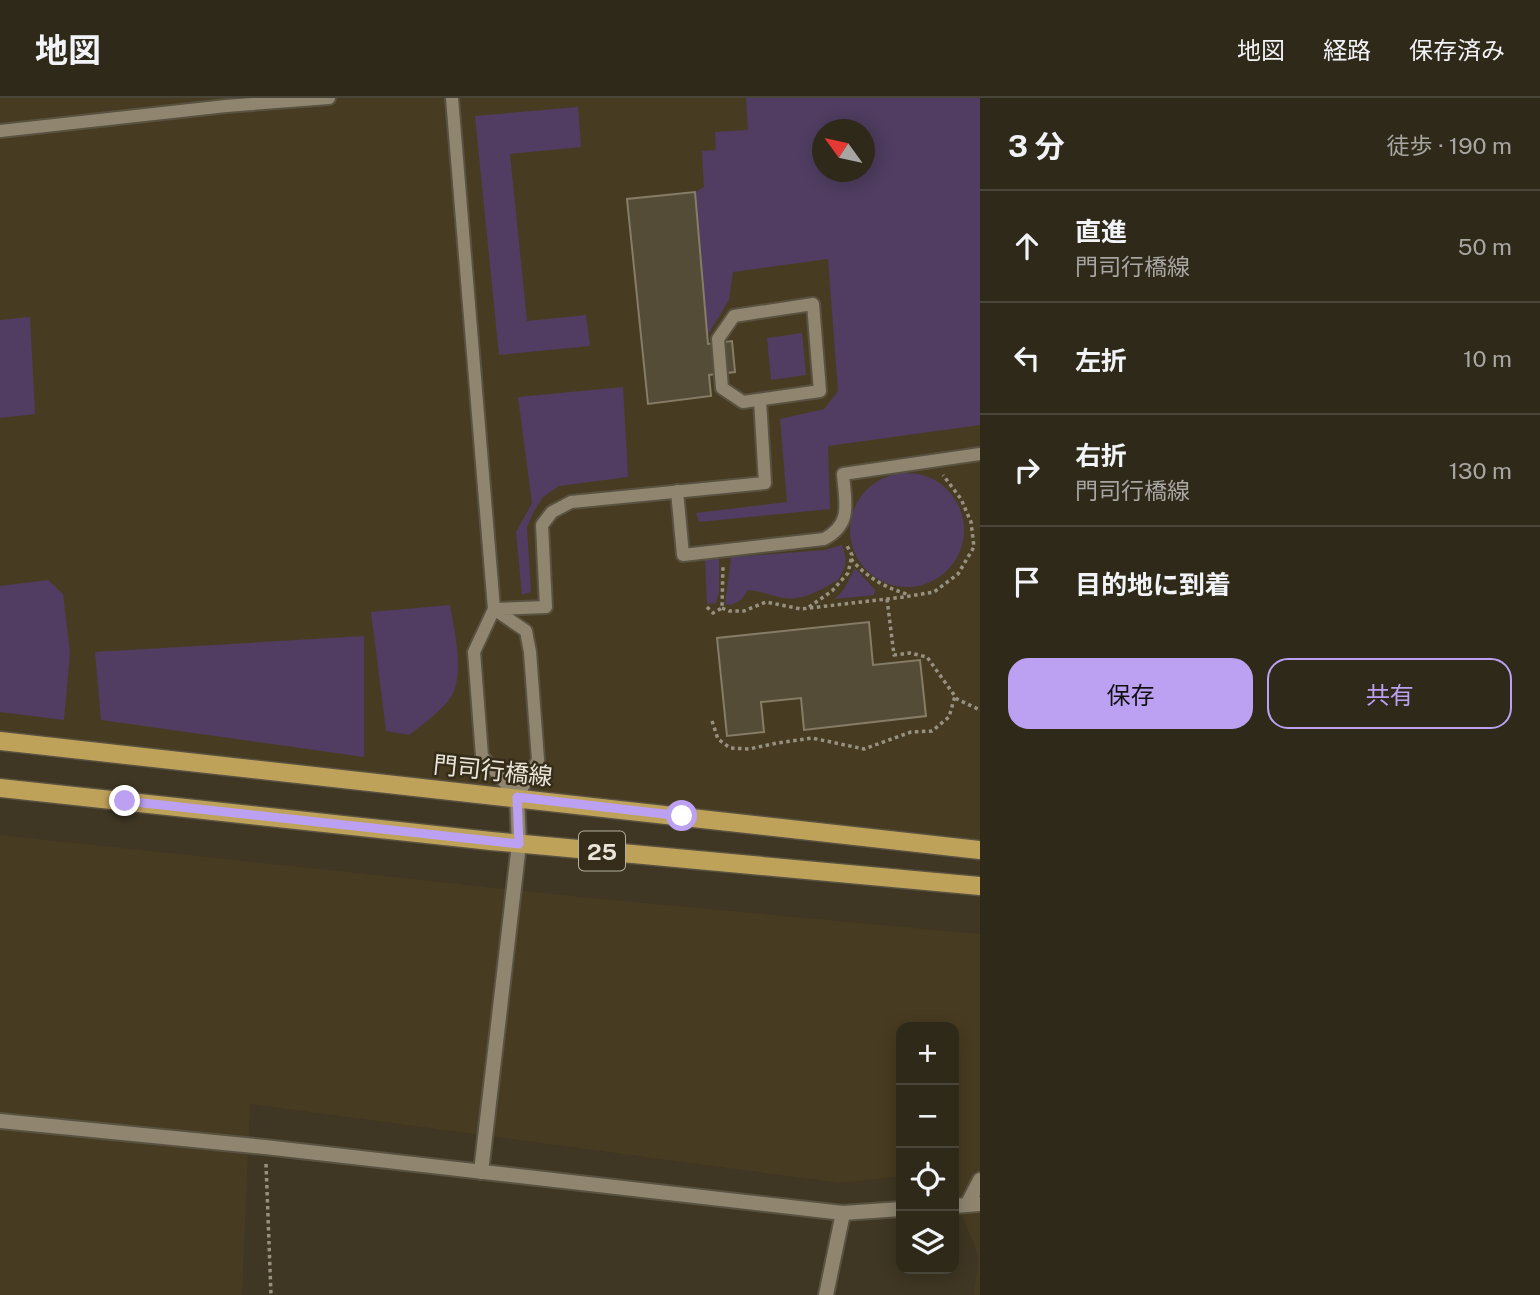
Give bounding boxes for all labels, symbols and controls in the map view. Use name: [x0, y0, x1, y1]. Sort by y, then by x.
text: 地図: [35, 31, 101, 69]
text: 地図: [1237, 36, 1285, 64]
text: 経路: [1323, 36, 1371, 64]
text: 保存済み: [1409, 36, 1505, 64]
north arrow: [812, 119, 875, 182]
text: 3 分: [1008, 128, 1065, 164]
text: 徒歩 · 190 m: [1387, 132, 1512, 159]
text: 直進: [1075, 216, 1127, 247]
icon: ahead: [1008, 227, 1046, 265]
text: 50 m: [1458, 233, 1512, 260]
text: 門司行橋線: [1075, 253, 1190, 280]
icon: left: [1008, 339, 1046, 377]
text: 左折: [1075, 345, 1127, 376]
text: 10 m: [1463, 345, 1512, 372]
text: 右折: [1075, 440, 1127, 471]
icon: right: [1008, 451, 1046, 489]
text: 130 m: [1449, 457, 1512, 484]
text: 門司行橋線: [1075, 477, 1190, 504]
icon: arrive: [1008, 563, 1046, 601]
text: 目的地に到着: [1075, 569, 1231, 600]
button: 保存: [1008, 658, 1253, 729]
button: 共有: [1267, 658, 1512, 729]
street label: 門司行橋線: [432, 750, 554, 790]
route end: [109, 785, 140, 816]
route start: [666, 800, 697, 831]
road number: 25: [579, 832, 625, 870]
map controls: [896, 1022, 959, 1274]
button: +: [896, 1022, 959, 1085]
button: −: [896, 1085, 959, 1148]
button: locate: [896, 1148, 959, 1211]
button: layers: [896, 1211, 959, 1274]

